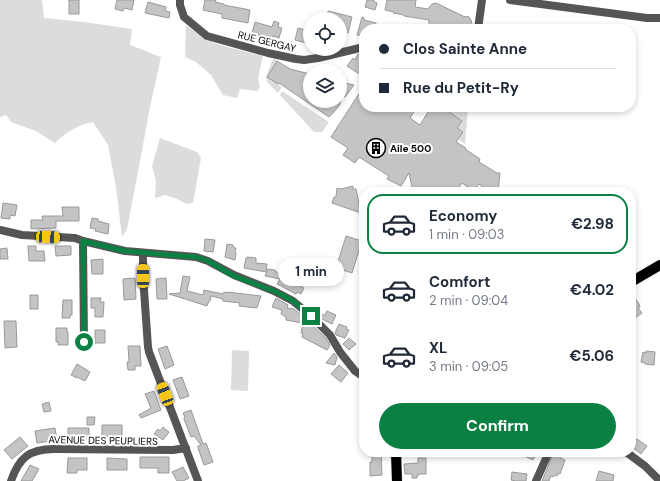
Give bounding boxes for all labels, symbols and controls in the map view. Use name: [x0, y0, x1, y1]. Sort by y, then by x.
map controls: [303, 12, 347, 108]
button: locate: [303, 12, 347, 56]
street label: RUE GERGAY: [237, 28, 297, 55]
text: Clos Sainte Anne: [403, 39, 527, 59]
button: layers: [303, 64, 347, 108]
text: Rue du Petit-Ry: [403, 78, 519, 98]
building icon: Aile 500: [365, 137, 387, 159]
place label: Aile 500: [390, 142, 431, 155]
icon: car: [381, 206, 417, 242]
text: Economy: [429, 206, 497, 226]
text: €2.98: [571, 214, 614, 234]
text: 1 min · 09:03: [429, 226, 504, 243]
car: [36, 230, 60, 244]
callout: 1 min: [278, 258, 344, 286]
text: 1 min: [295, 263, 327, 280]
car: [137, 264, 149, 288]
icon: car: [381, 272, 417, 308]
text: Comfort: [429, 272, 490, 292]
text: €4.02: [570, 280, 614, 300]
text: 2 min · 09:04: [429, 292, 508, 309]
route end: [302, 307, 320, 325]
route start: [75, 333, 93, 351]
icon: car: [381, 338, 417, 374]
text: XL: [429, 338, 447, 358]
text: €5.06: [570, 346, 614, 366]
text: 3 min · 09:05: [429, 358, 508, 375]
car: [155, 381, 175, 407]
button: Confirm: [379, 403, 616, 449]
street label: AVENUE DES PEUPLIERS: [48, 433, 158, 448]

